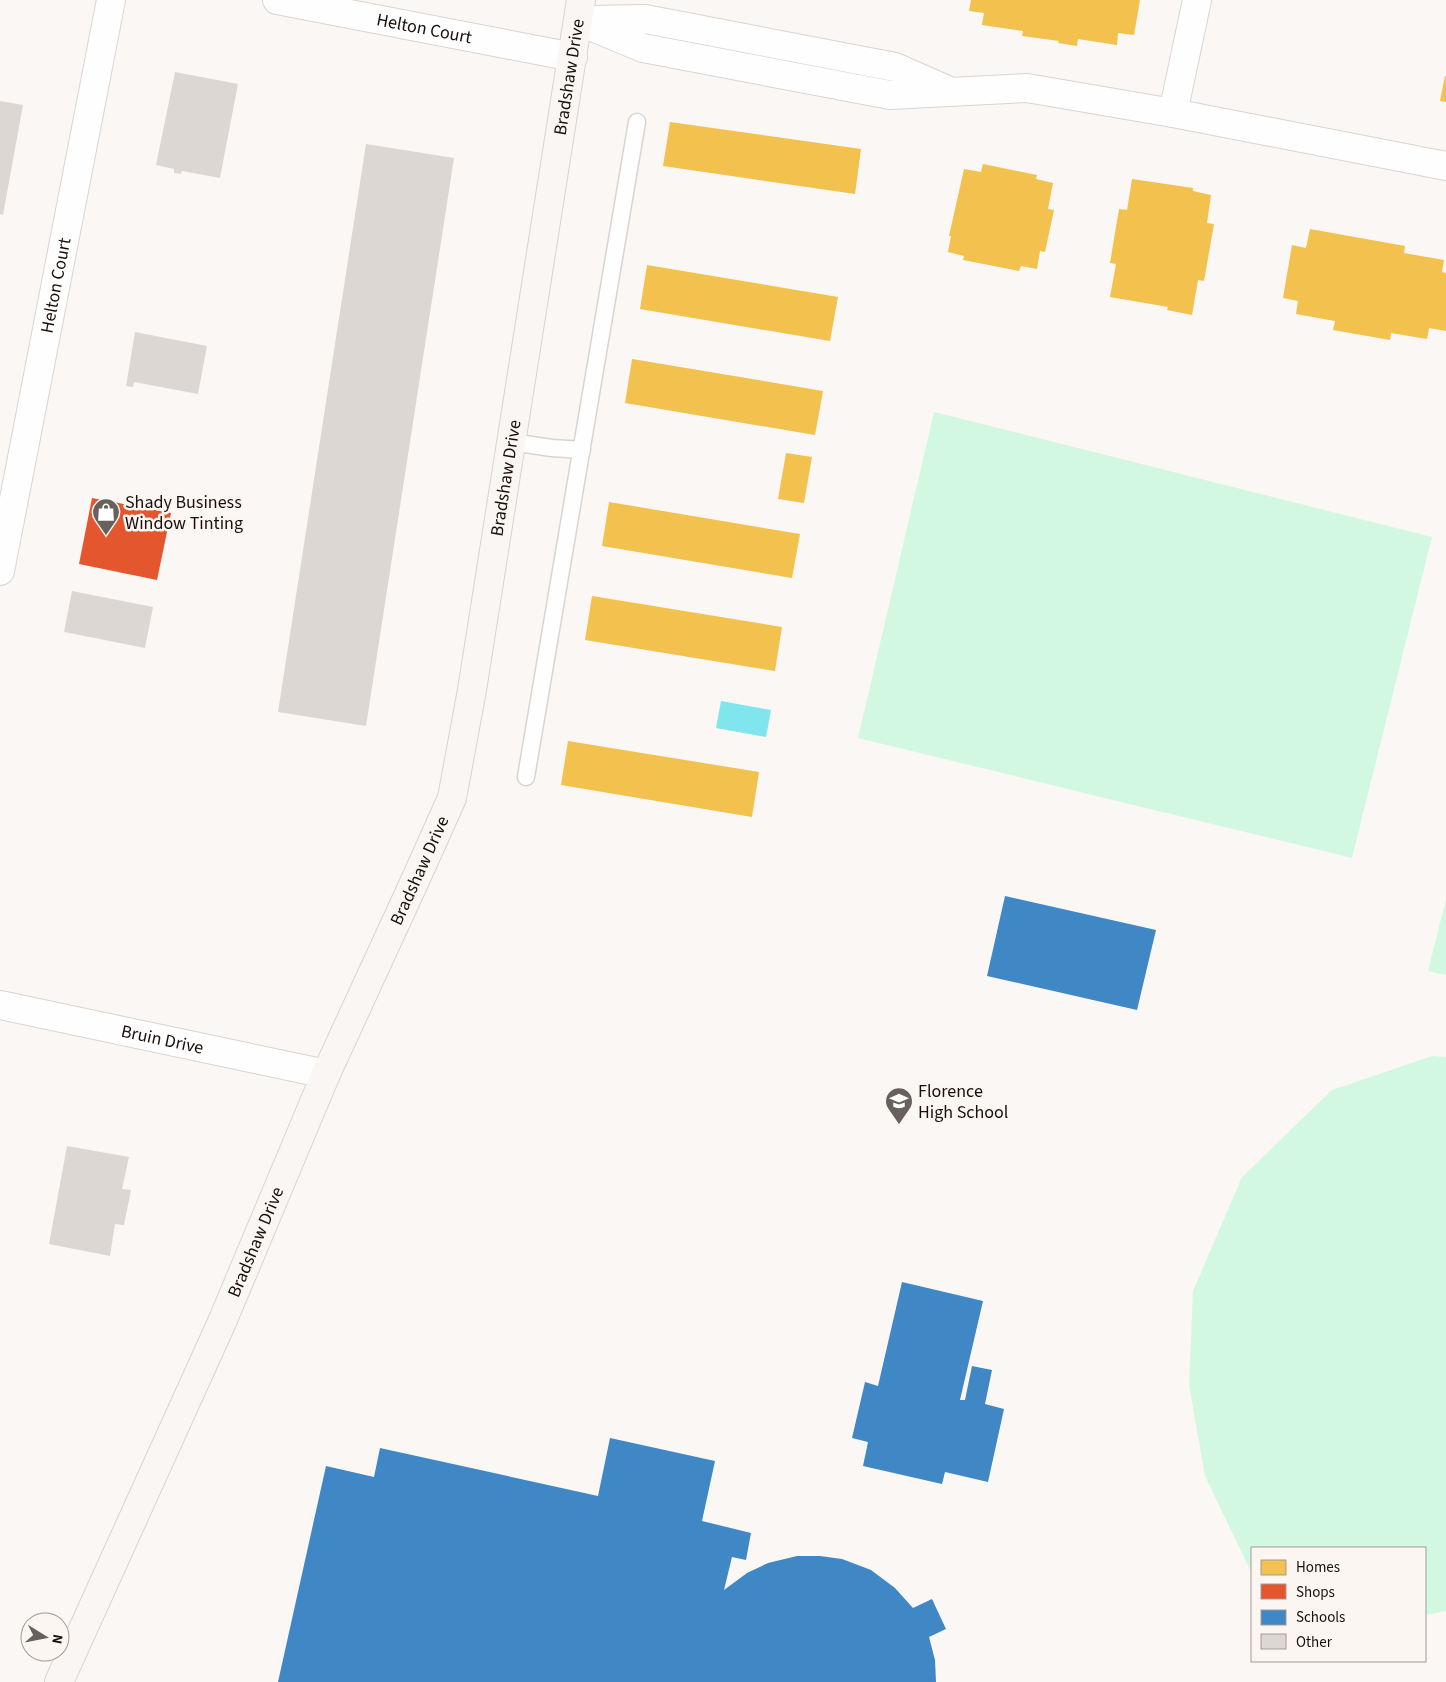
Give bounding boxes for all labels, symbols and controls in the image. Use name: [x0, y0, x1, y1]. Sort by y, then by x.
street label: Helton Court: [375, 7, 474, 50]
street label: Bradshaw Drive: [547, 17, 590, 137]
street label: Helton Court: [34, 236, 77, 335]
street label: Bradshaw Drive: [484, 418, 527, 538]
place label: Shady Business Window Tinting: [125, 490, 243, 536]
shop icon: Shady Business Window Tinting: [91, 497, 121, 536]
street label: Bradshaw Drive: [384, 812, 455, 929]
street label: Bruin Drive: [119, 1018, 206, 1060]
place label: Florence High School: [918, 1079, 1008, 1125]
school or university icon: Florence High School: [884, 1086, 914, 1125]
street label: Bradshaw Drive: [221, 1183, 290, 1301]
legend: [1251, 1547, 1426, 1662]
text: Homes: [1296, 1557, 1340, 1578]
text: Shops: [1296, 1582, 1335, 1603]
text: Schools: [1296, 1607, 1345, 1628]
north arrow: [20, 1612, 70, 1662]
text: Other: [1296, 1632, 1333, 1653]
text: N: [46, 1633, 67, 1645]

